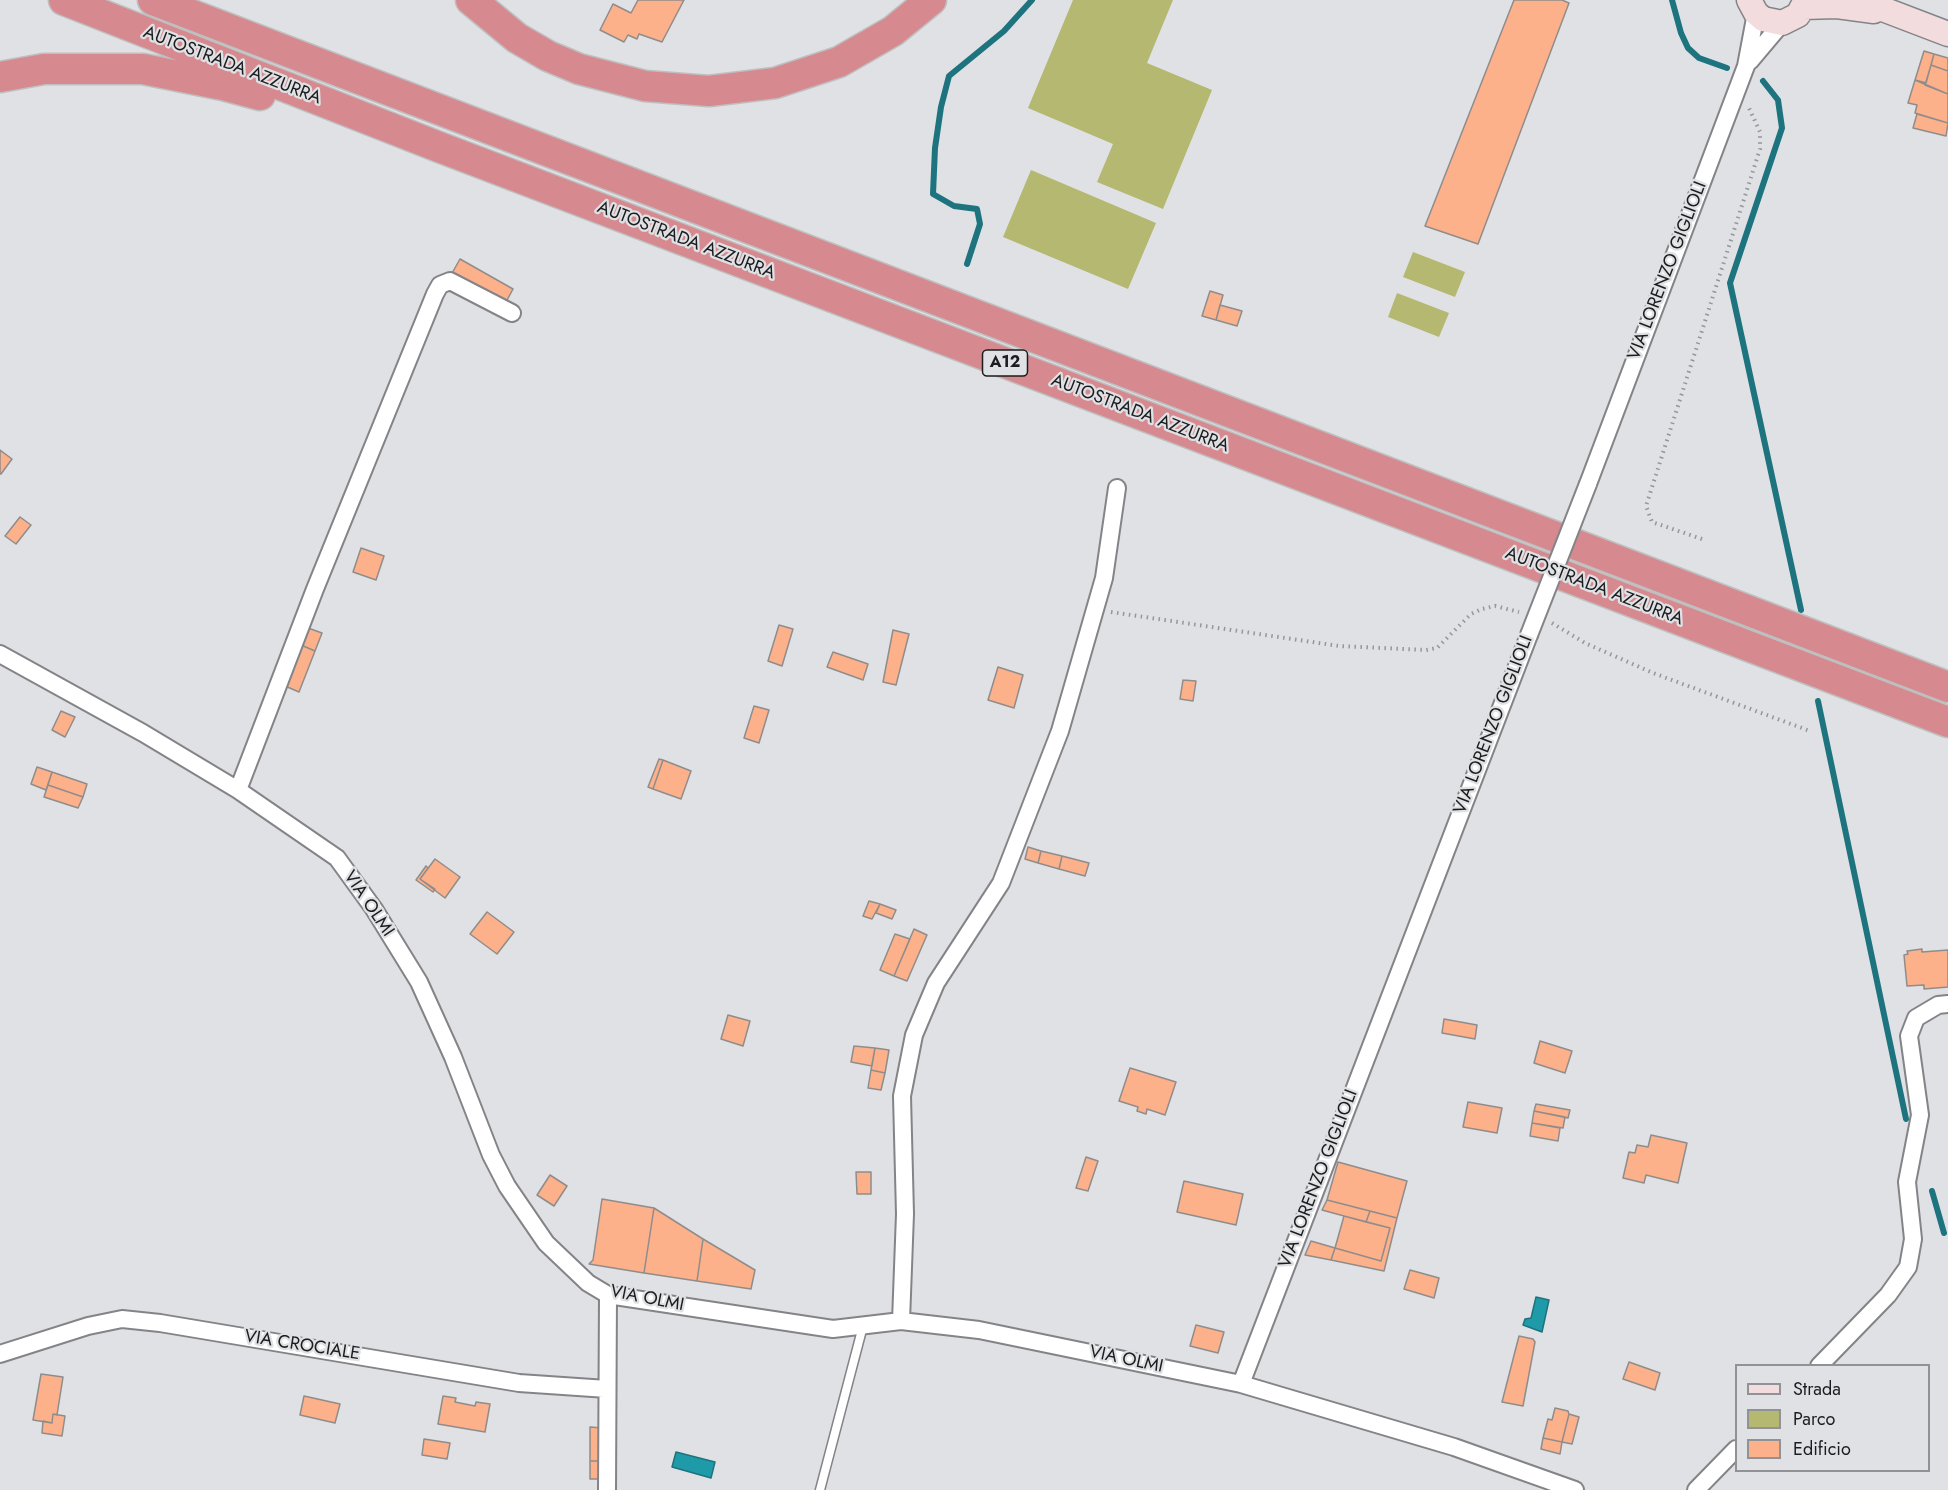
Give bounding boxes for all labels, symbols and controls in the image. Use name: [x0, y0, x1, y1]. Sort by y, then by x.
street label: AUTOSTRADA AZZURRA: [140, 22, 324, 110]
street label: VIA LORENZO GIGLIOLI: [1624, 179, 1712, 363]
street label: AUTOSTRADA AZZURRA: [594, 197, 778, 285]
road number: A12: [982, 350, 1028, 376]
street label: AUTOSTRADA AZZURRA: [1048, 370, 1232, 458]
street label: AUTOSTRADA AZZURRA: [1502, 543, 1686, 631]
street label: VIA LORENZO GIGLIOLI: [1450, 633, 1538, 817]
street label: VIA OLMI: [338, 867, 398, 941]
street label: VIA LORENZO GIGLIOLI: [1275, 1087, 1363, 1271]
street label: VIA OLMI: [608, 1281, 686, 1317]
street label: VIA CROCIALE: [243, 1326, 361, 1366]
street label: VIA OLMI: [1087, 1342, 1165, 1378]
legend: [1735, 1364, 1930, 1472]
text: Strada: [1793, 1376, 1841, 1402]
text: Parco: [1793, 1406, 1835, 1432]
text: Edificio: [1793, 1436, 1851, 1462]

